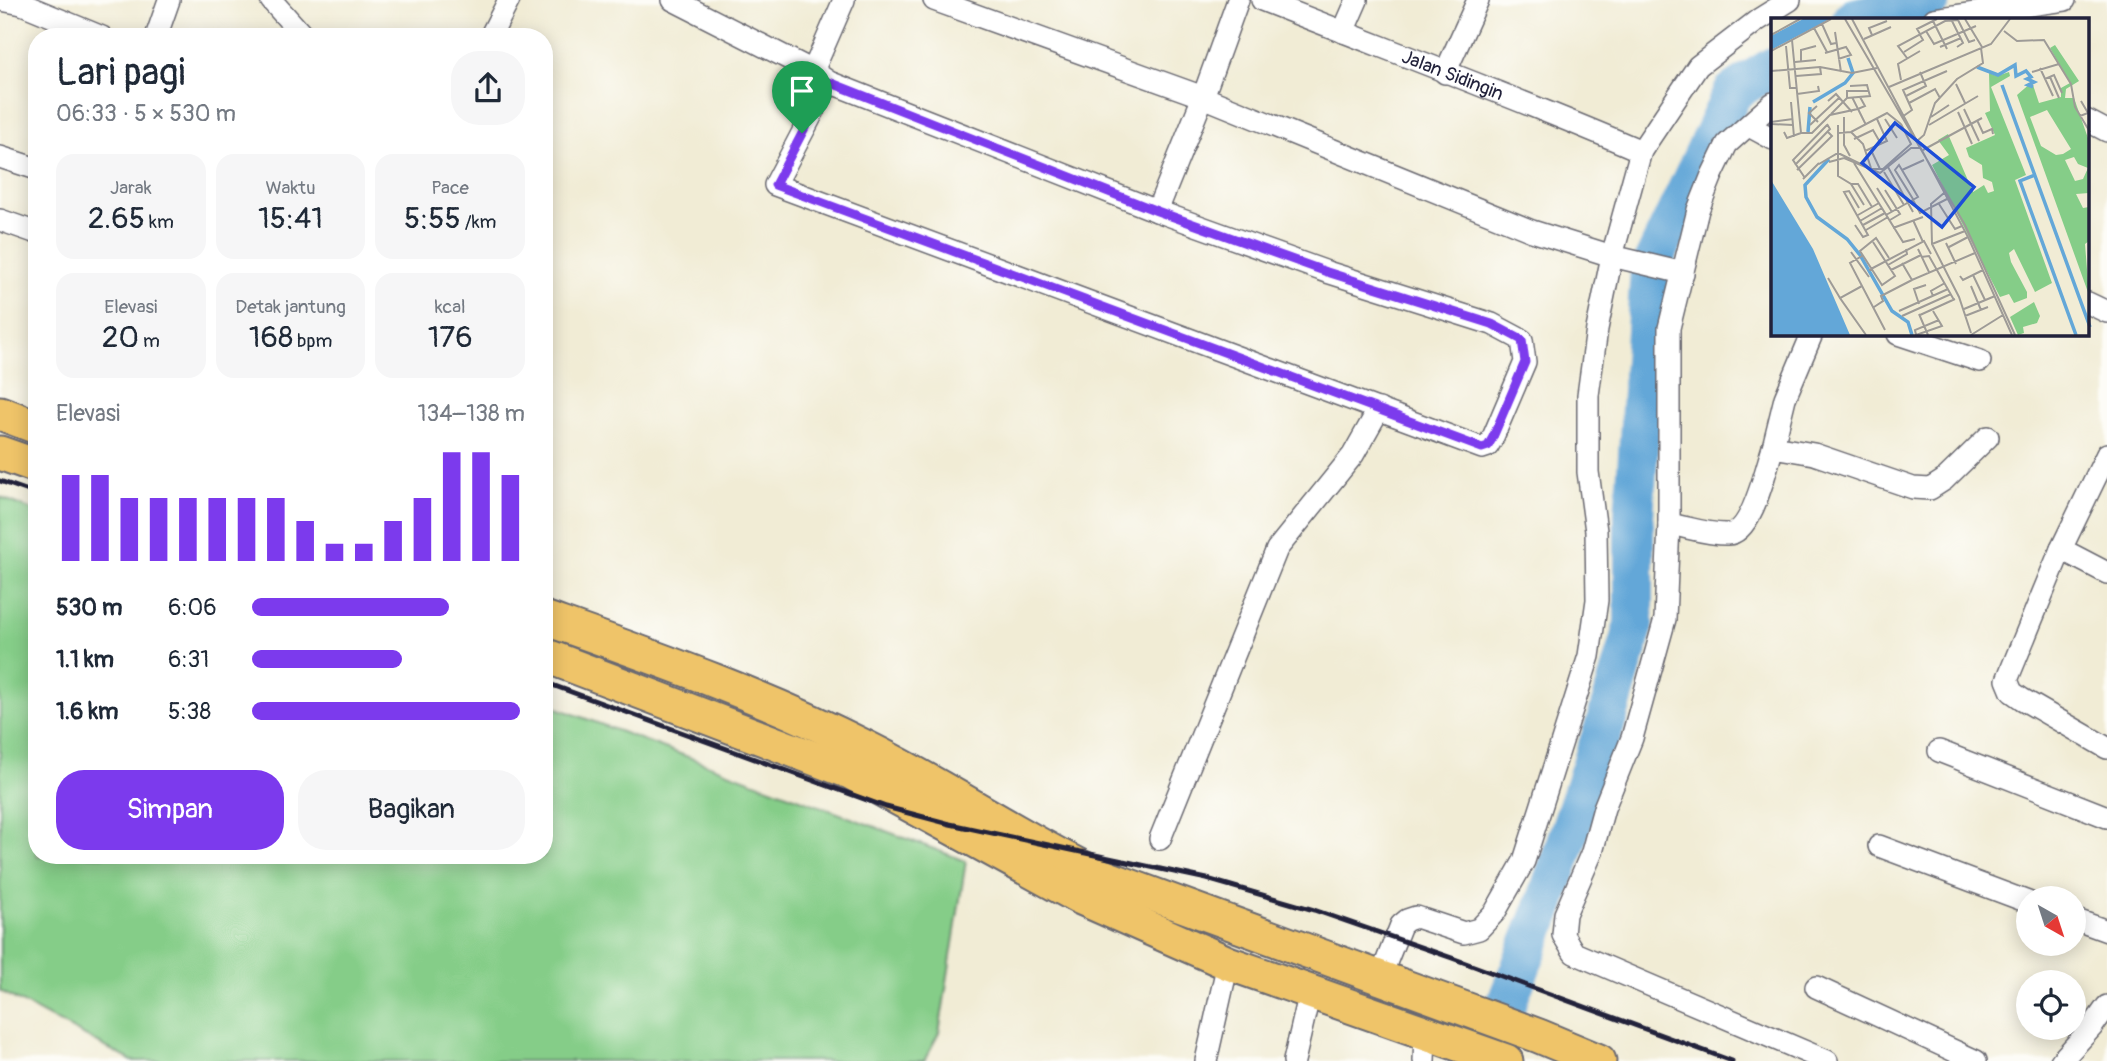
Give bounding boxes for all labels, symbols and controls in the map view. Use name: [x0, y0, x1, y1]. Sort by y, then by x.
inset map: [1771, 18, 2090, 336]
street label: Jalan Sidingin: [1398, 45, 1507, 106]
text: Lari pagi: [56, 49, 185, 97]
button: share: [451, 51, 525, 125]
pin: [772, 61, 832, 133]
icon: arrive: [783, 72, 821, 110]
text: 06:33 · 5 × 530 m: [56, 99, 236, 128]
text: Jarak: [110, 176, 152, 200]
text: Waktu: [265, 176, 316, 200]
text: Pace: [431, 176, 469, 200]
text: 2.65: [88, 200, 145, 237]
text: 15:41: [258, 200, 323, 237]
text: 5:55: [404, 200, 461, 237]
text: km: [145, 210, 174, 234]
text: /km: [461, 210, 496, 234]
text: Elevasi: [104, 295, 157, 319]
text: Detak jantung: [235, 295, 346, 319]
text: kcal: [435, 295, 466, 319]
text: 20: [102, 319, 139, 356]
text: 168: [249, 319, 293, 356]
text: 176: [428, 319, 473, 356]
text: m: [139, 329, 160, 353]
text: bpm: [293, 329, 332, 353]
text: Elevasi: [56, 399, 120, 428]
text: 134–138 m: [417, 399, 525, 428]
text: 530 m: [56, 593, 122, 622]
text: 6:06: [168, 593, 217, 622]
text: 1.1 km: [56, 645, 114, 674]
text: 6:31: [168, 645, 209, 674]
text: 1.6 km: [56, 697, 118, 726]
text: 5:38: [168, 697, 211, 726]
button: Simpan: [56, 770, 284, 850]
button: Bagikan: [298, 770, 525, 850]
north arrow: [2016, 886, 2086, 956]
map controls: [2016, 886, 2086, 1040]
button: locate: [2016, 970, 2086, 1040]

